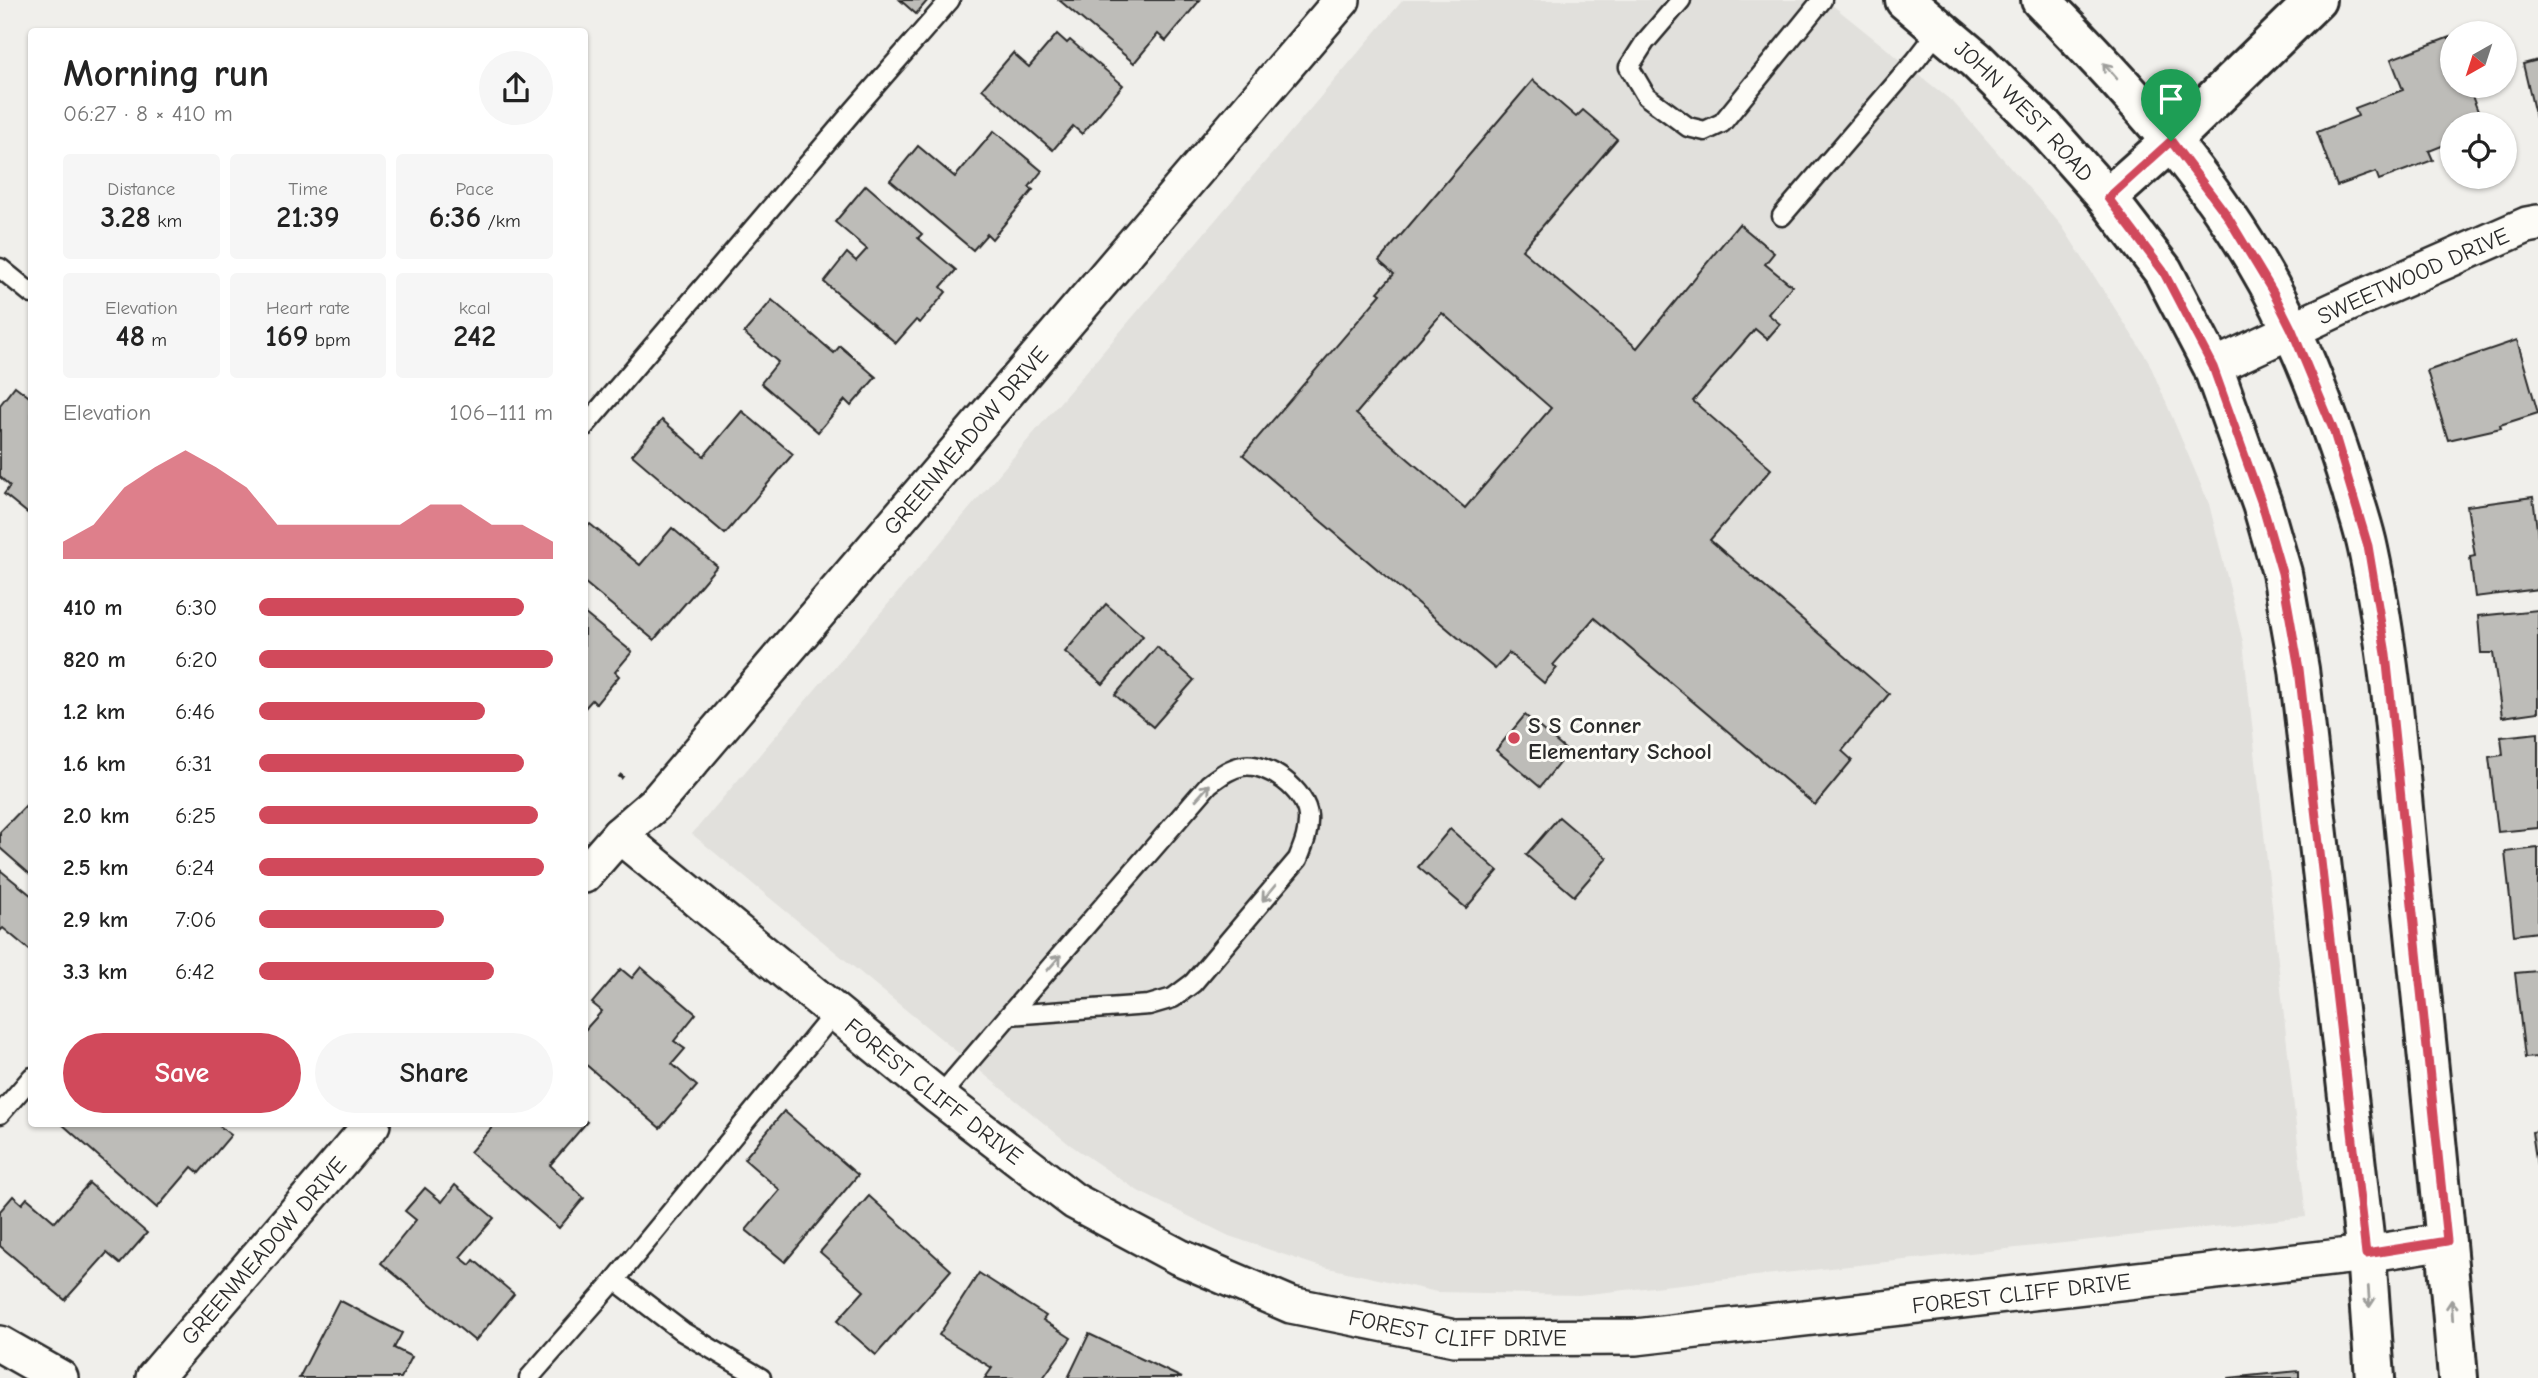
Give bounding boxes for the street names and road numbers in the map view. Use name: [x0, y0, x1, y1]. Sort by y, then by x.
street label: JOHN WEST ROAD: [1949, 35, 2099, 187]
street label: SWEETWOOD DRIVE: [2313, 222, 2513, 330]
street label: GREENMEADOW DRIVE: [878, 341, 1054, 540]
street label: FOREST CLIFF DRIVE: [839, 1013, 1028, 1171]
street label: GREENMEADOW DRIVE: [176, 1151, 352, 1350]
street label: FOREST CLIFF DRIVE: [1911, 1268, 2132, 1320]
street label: FOREST CLIFF DRIVE: [1346, 1304, 1567, 1353]

